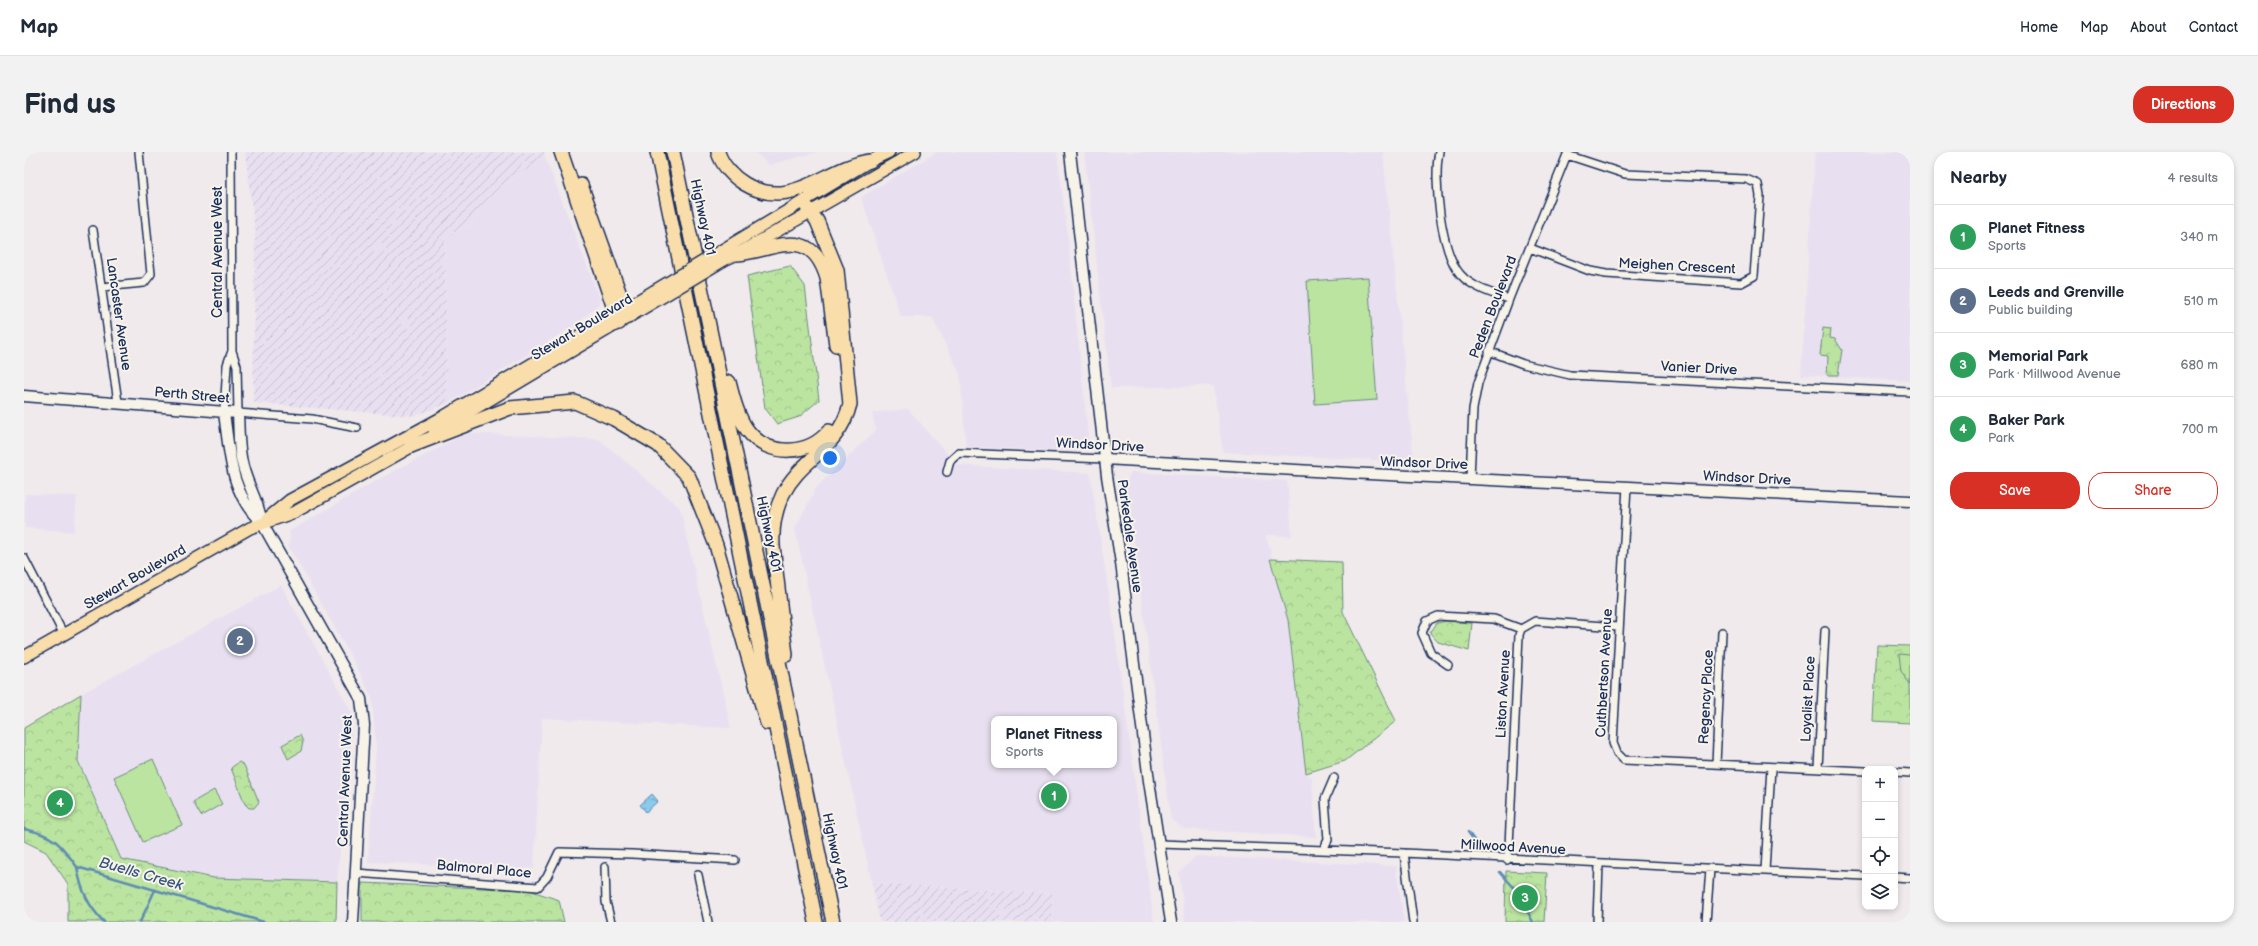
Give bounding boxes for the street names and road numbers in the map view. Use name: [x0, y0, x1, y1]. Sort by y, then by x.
street label: Highway 401: [687, 177, 719, 257]
street label: Central Avenue West: [209, 185, 226, 318]
street label: Peden Boulevard: [1466, 253, 1520, 361]
street label: Meighen Crescent: [1618, 254, 1737, 278]
street label: Lancaster Avenue: [103, 256, 135, 372]
street label: Stewart Boulevard: [528, 290, 636, 364]
street label: Vanier Drive: [1660, 358, 1738, 378]
street label: Perth Street: [154, 383, 231, 407]
street label: Windsor Drive: [1056, 434, 1144, 456]
street label: Windsor Drive: [1380, 453, 1468, 473]
street label: Windsor Drive: [1703, 467, 1791, 489]
street label: Parkedale Avenue: [1114, 478, 1146, 594]
street label: Highway 401: [753, 494, 785, 574]
street label: Stewart Boulevard: [81, 541, 189, 613]
street label: Cuthbertson Avenue: [1592, 608, 1616, 738]
street label: Liston Avenue: [1492, 649, 1514, 739]
street label: Regency Place: [1695, 649, 1717, 745]
street label: Loyalist Place: [1797, 656, 1819, 742]
street label: Central Avenue West: [334, 714, 356, 847]
street label: Highway 401: [819, 811, 851, 891]
street label: Millwood Avenue: [1460, 836, 1566, 858]
street label: Balmoral Place: [436, 856, 532, 882]

